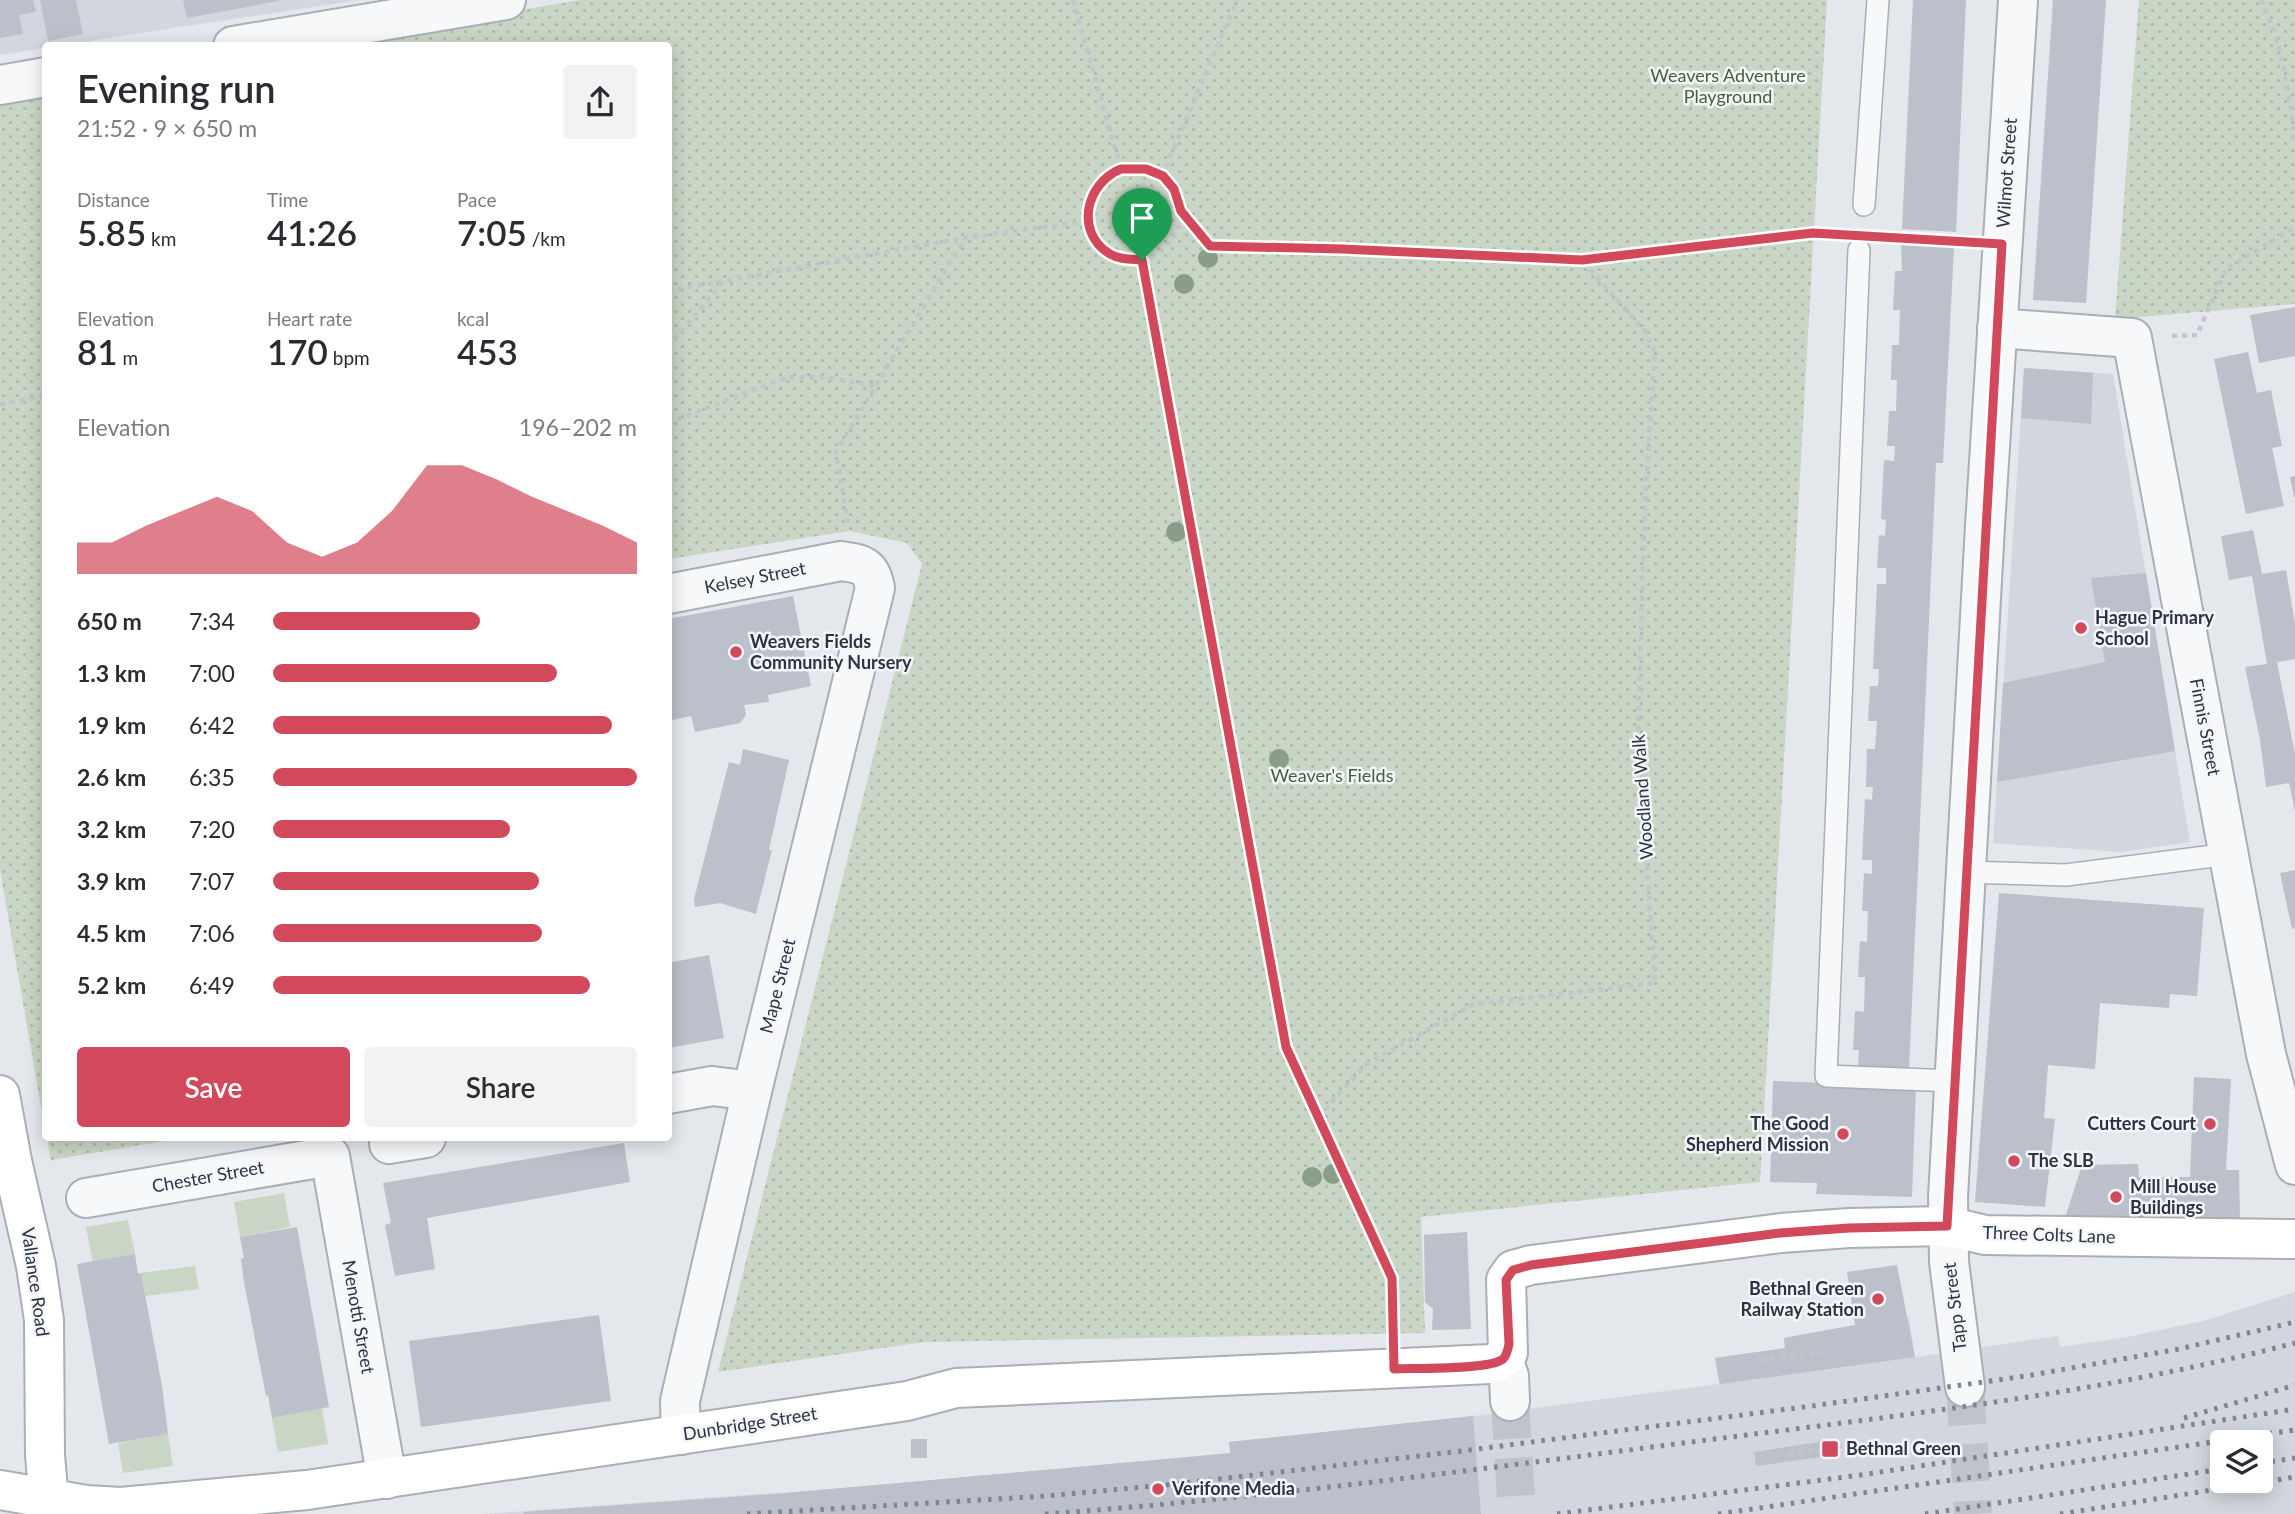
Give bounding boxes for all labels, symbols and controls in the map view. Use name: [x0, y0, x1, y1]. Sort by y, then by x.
park label: Weavers Adventure Playground: [1650, 64, 1806, 107]
text: Evening run: [77, 65, 276, 111]
button: share: [563, 65, 637, 139]
text: 21:52 · 9 × 650 m: [77, 114, 257, 142]
street label: Wilmot Street: [1991, 117, 2021, 229]
text: Distance: [77, 188, 150, 211]
text: Time: [267, 188, 308, 211]
text: Pace: [457, 188, 496, 211]
pin: [1112, 188, 1172, 260]
icon: arrive: [1123, 199, 1161, 237]
text: 5.85: [77, 211, 146, 253]
text: 41:26: [267, 211, 357, 253]
text: 7:05: [457, 211, 527, 253]
text: km: [146, 227, 176, 250]
text: /km: [527, 227, 566, 250]
text: Elevation: [77, 307, 154, 330]
text: Heart rate: [267, 307, 352, 330]
text: kcal: [457, 307, 489, 330]
text: 81: [77, 330, 118, 372]
text: 170: [267, 330, 328, 372]
text: 453: [457, 330, 518, 372]
text: m: [118, 346, 138, 369]
text: bpm: [328, 346, 370, 369]
text: Elevation: [77, 413, 170, 441]
text: 196–202 m: [519, 413, 637, 441]
street label: Kelsey Street: [702, 556, 808, 598]
place label: Hague Primary School: [2095, 606, 2215, 649]
text: 650 m: [77, 607, 142, 635]
text: 7:34: [189, 607, 235, 635]
marker: Hague Primary School: [2073, 620, 2089, 636]
place label: Weavers Fields Community Nursery: [750, 630, 912, 673]
marker: Weavers Fields Community Nursery: [728, 644, 744, 660]
text: 1.3 km: [77, 659, 146, 687]
text: 7:00: [189, 659, 235, 687]
street label: Finnis Street: [2186, 676, 2226, 778]
text: 1.9 km: [77, 711, 146, 739]
text: 6:42: [189, 711, 235, 739]
street label: Woodland Walk: [1627, 733, 1657, 861]
text: 2.6 km: [77, 763, 146, 791]
text: 6:35: [189, 763, 235, 791]
park label: Weaver's Fields: [1271, 764, 1394, 786]
text: 3.2 km: [77, 815, 146, 843]
text: 7:20: [189, 815, 235, 843]
text: 3.9 km: [77, 867, 146, 895]
text: 7:07: [189, 867, 235, 895]
text: 4.5 km: [77, 919, 146, 947]
text: 7:06: [189, 919, 235, 947]
street label: Mape Street: [755, 936, 800, 1035]
text: 5.2 km: [77, 971, 146, 999]
text: 6:49: [189, 971, 235, 999]
button: Save: [77, 1047, 350, 1127]
button: Share: [364, 1047, 637, 1127]
place label: The Good Shepherd Mission: [1686, 1112, 1829, 1155]
place label: Cutters Court: [2087, 1112, 2196, 1134]
marker: Cutters Court: [2202, 1116, 2218, 1132]
marker: The Good Shepherd Mission: [1835, 1126, 1851, 1142]
place label: The SLB: [2028, 1149, 2094, 1171]
marker: The SLB: [2006, 1153, 2022, 1169]
street label: Chester Street: [150, 1155, 266, 1197]
place label: Mill House Buildings: [2130, 1175, 2217, 1218]
marker: Mill House Buildings: [2108, 1189, 2124, 1205]
street label: Three Colts Lane: [1982, 1221, 2116, 1247]
street label: Vallance Road: [17, 1226, 55, 1338]
street label: Menotti Street: [338, 1258, 380, 1376]
street label: Tapp Street: [1938, 1261, 1970, 1353]
place label: Bethnal Green Railway Station: [1741, 1277, 1864, 1320]
marker: Bethnal Green Railway Station: [1870, 1291, 1886, 1307]
street label: Dunbridge Street: [681, 1401, 819, 1444]
map controls: [2210, 1430, 2273, 1493]
button: layers: [2210, 1430, 2273, 1493]
place label: Bethnal Green: [1846, 1437, 1961, 1459]
marker: Bethnal Green: [1820, 1439, 1840, 1459]
place label: Verifone Media: [1171, 1477, 1295, 1499]
marker: Verifone Media: [1150, 1481, 1166, 1497]

